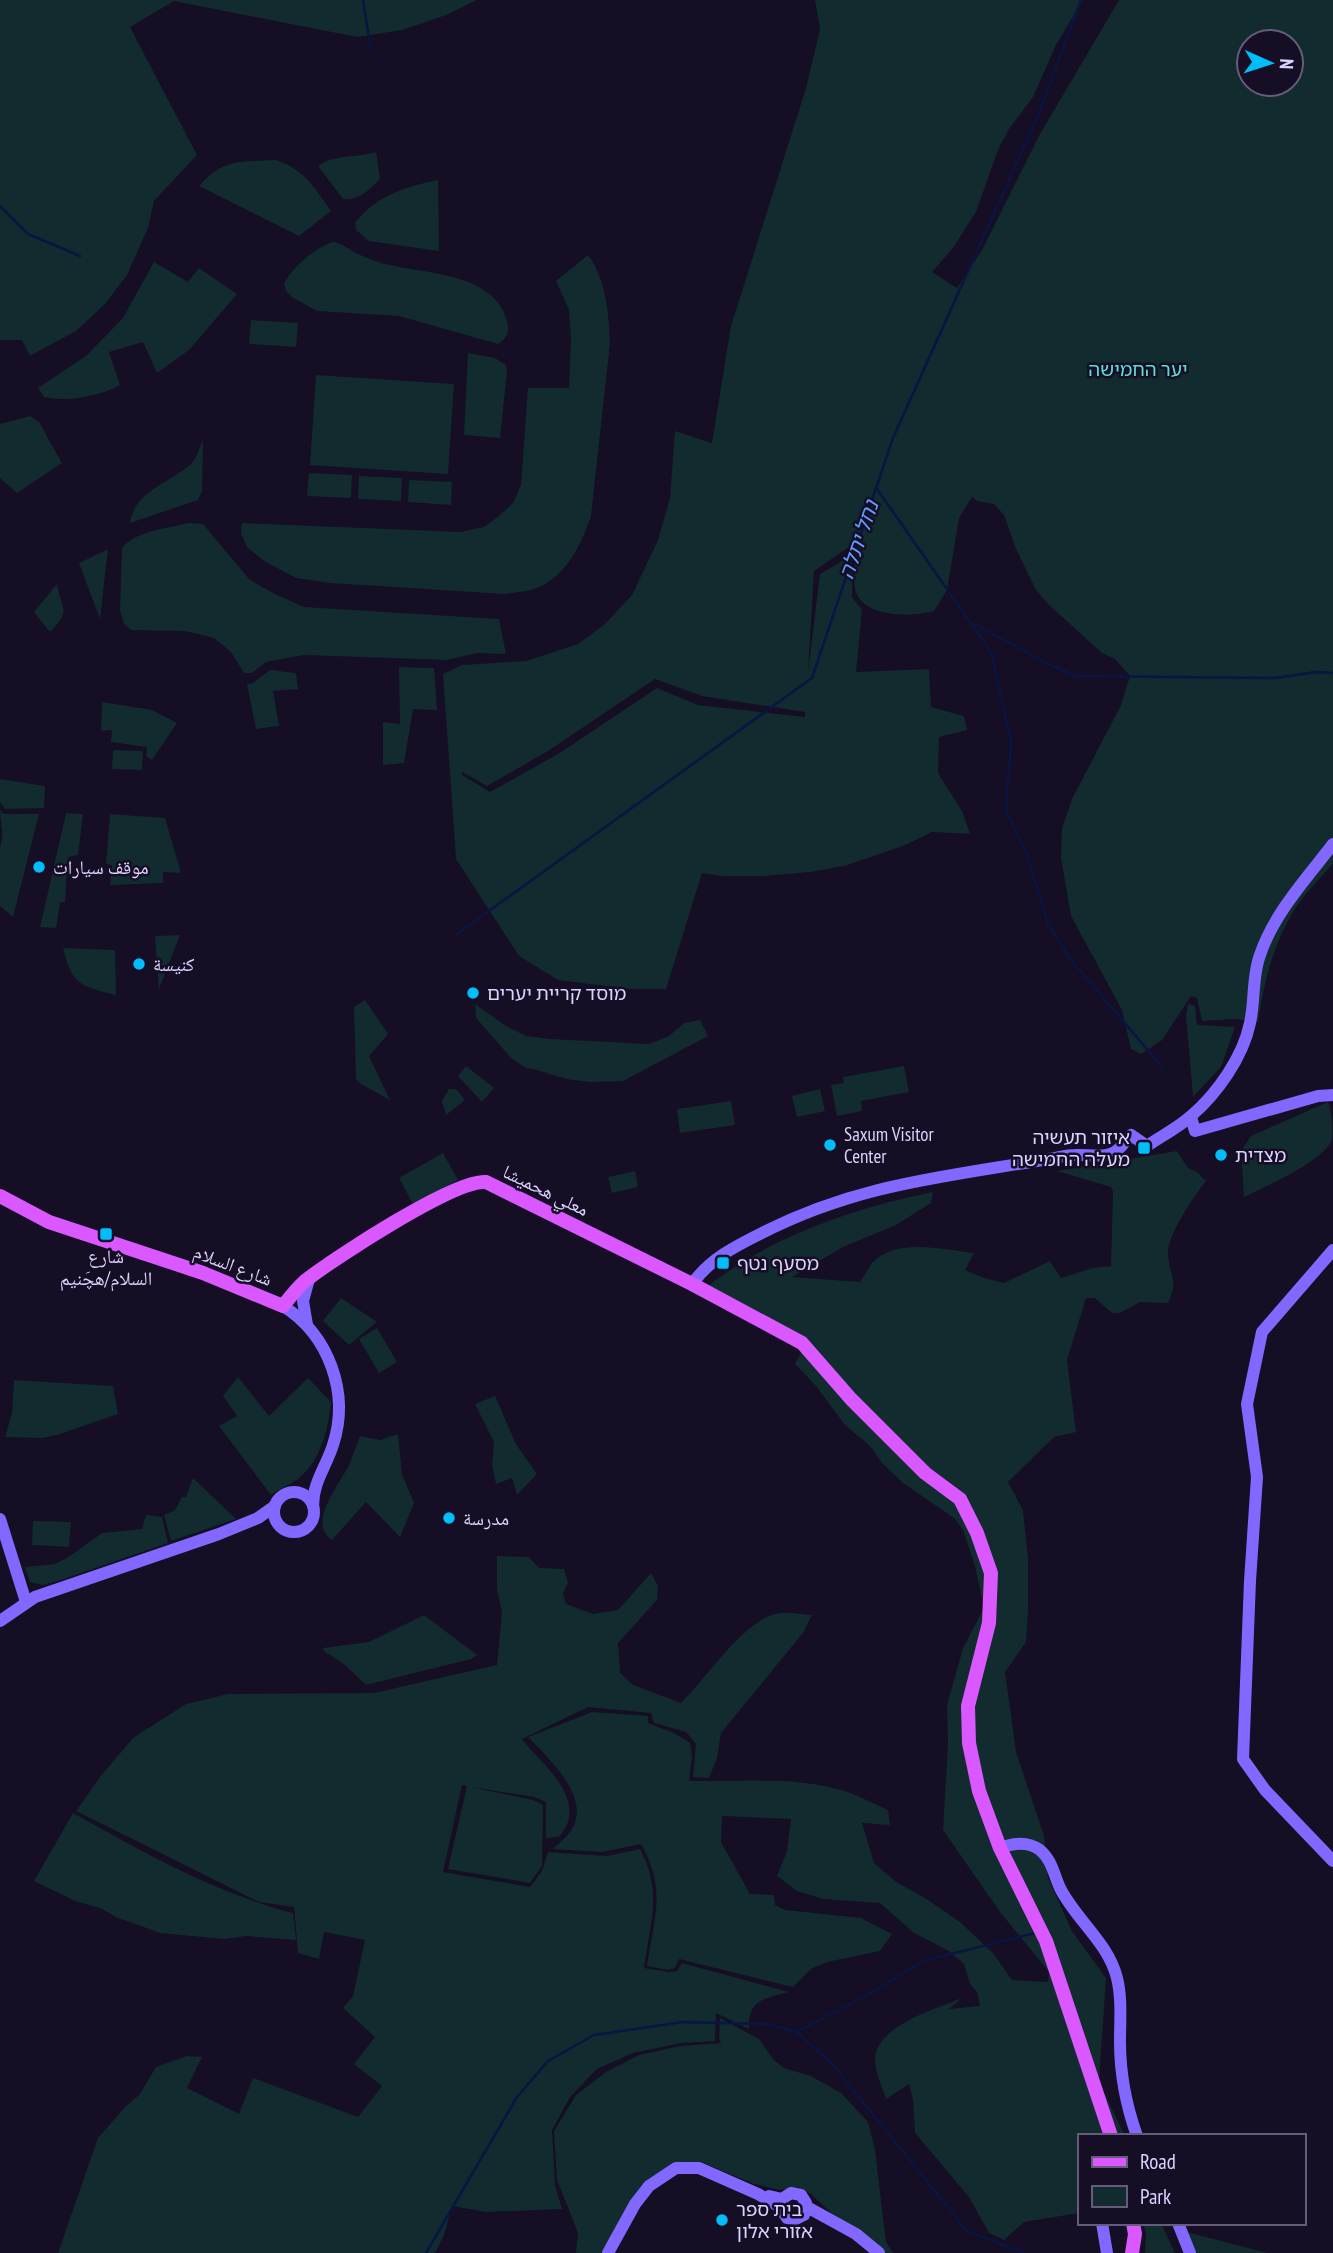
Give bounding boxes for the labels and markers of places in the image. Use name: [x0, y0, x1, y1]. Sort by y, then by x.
place label: موقف سيارات: [53, 855, 149, 879]
marker: موقف سيارات: [31, 859, 47, 875]
place label: كنيسة: [153, 952, 195, 976]
marker: كنيسة: [131, 956, 147, 972]
place label: מוסד קריית יערים: [487, 981, 626, 1005]
marker: מוסד קריית יערים: [465, 985, 481, 1001]
place label: Saxum Visitor Center: [844, 1122, 934, 1168]
place label: איזור תעשיה מעלה החמישה: [1012, 1125, 1130, 1171]
marker: Saxum Visitor Center: [822, 1137, 838, 1153]
marker: איזור תעשיה מעלה החמישה: [1136, 1140, 1152, 1156]
place label: מצדית: [1235, 1143, 1286, 1167]
marker: מצדית: [1213, 1147, 1229, 1163]
marker: شارع السلام/هچَنيم: [98, 1226, 114, 1242]
place label: شارع السلام/هچَنيم: [60, 1244, 152, 1292]
place label: מסעף נטף: [737, 1251, 819, 1275]
marker: מסעף נטף: [715, 1255, 731, 1271]
place label: مدرسة: [463, 1506, 509, 1530]
marker: مدرسة: [441, 1510, 457, 1526]
place label: בית ספר אזורי אלון: [736, 2197, 813, 2243]
marker: בית ספר אזורי אלון: [714, 2212, 730, 2228]

